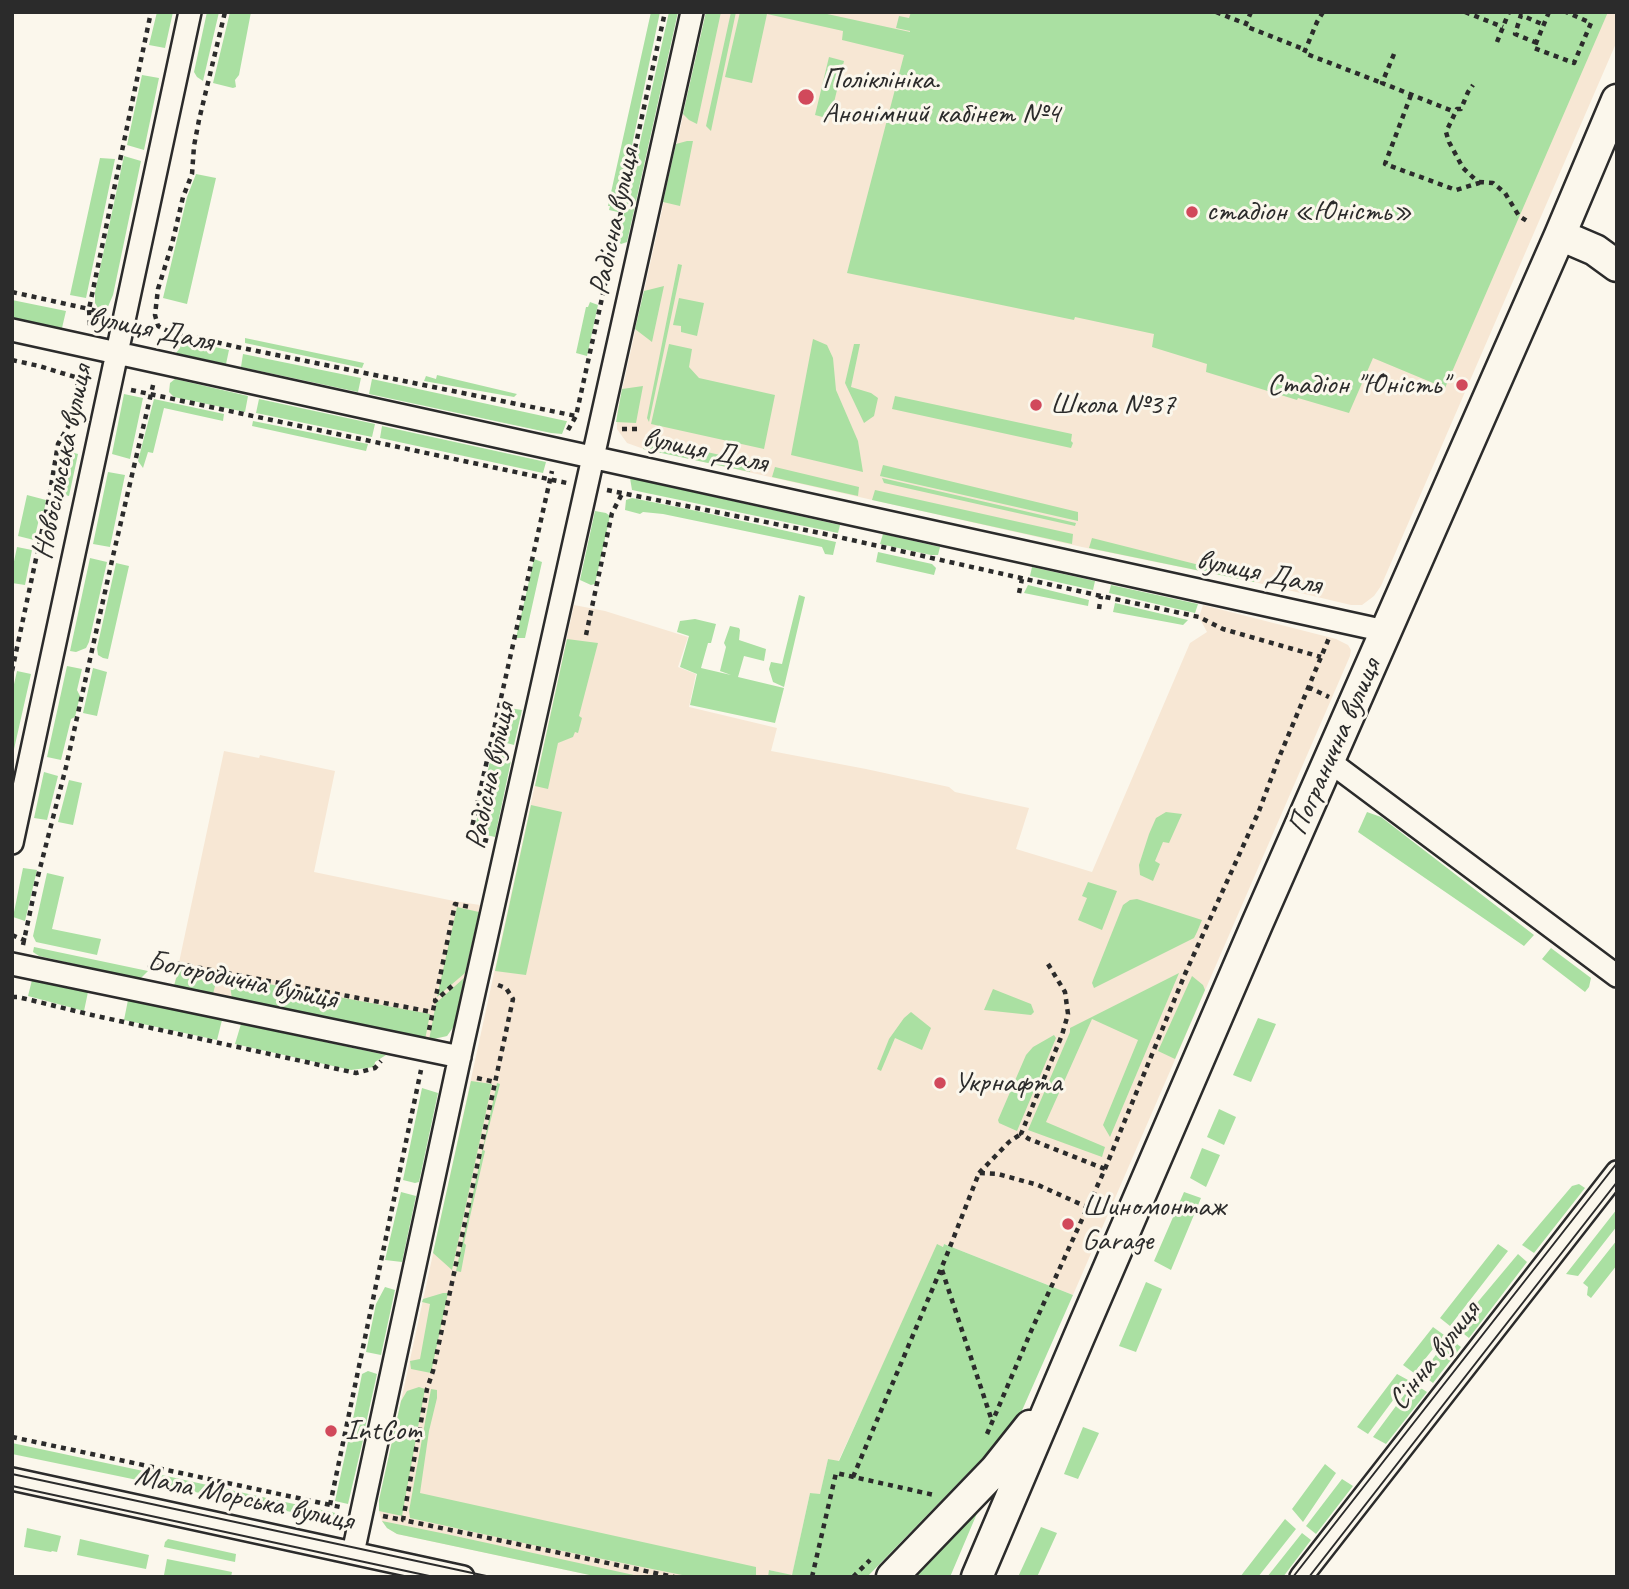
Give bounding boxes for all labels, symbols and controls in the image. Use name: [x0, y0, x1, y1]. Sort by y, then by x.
place label: Поліклініка. Анонімний кабінет №4: [822, 62, 1060, 132]
marker: Поліклініка. Анонімний кабінет №4: [796, 87, 816, 107]
street label: Радісна вулиця: [582, 146, 648, 298]
place label: стадіон «Юність»: [1206, 194, 1412, 230]
marker: стадіон «Юність»: [1184, 204, 1200, 220]
street label: вулиця Даля: [85, 299, 217, 361]
street label: Новосільська вулиця: [25, 362, 101, 562]
place label: Стадіон "Юність": [1267, 367, 1448, 403]
marker: Стадіон "Юність": [1454, 377, 1470, 393]
place label: Школа №37: [1050, 387, 1175, 423]
marker: Школа №37: [1028, 397, 1044, 413]
street label: вулиця Даля: [639, 420, 771, 482]
street label: вулиця Даля: [1193, 542, 1325, 604]
street label: Погранична вулиця: [1280, 653, 1390, 841]
street label: Радісна вулиця: [458, 700, 524, 852]
street label: Богородична вулиця: [144, 943, 340, 1019]
place label: Укрнафта: [954, 1065, 1062, 1101]
marker: Укрнафта: [932, 1075, 948, 1091]
place label: Шиномонтаж Garage: [1082, 1189, 1225, 1260]
marker: Шиномонтаж Garage: [1060, 1216, 1076, 1232]
street label: Сінна вулиця: [1381, 1294, 1489, 1418]
place label: IntCom: [345, 1413, 422, 1449]
marker: IntCom: [323, 1423, 339, 1439]
street label: Мала Морська вулиця: [131, 1458, 357, 1540]

